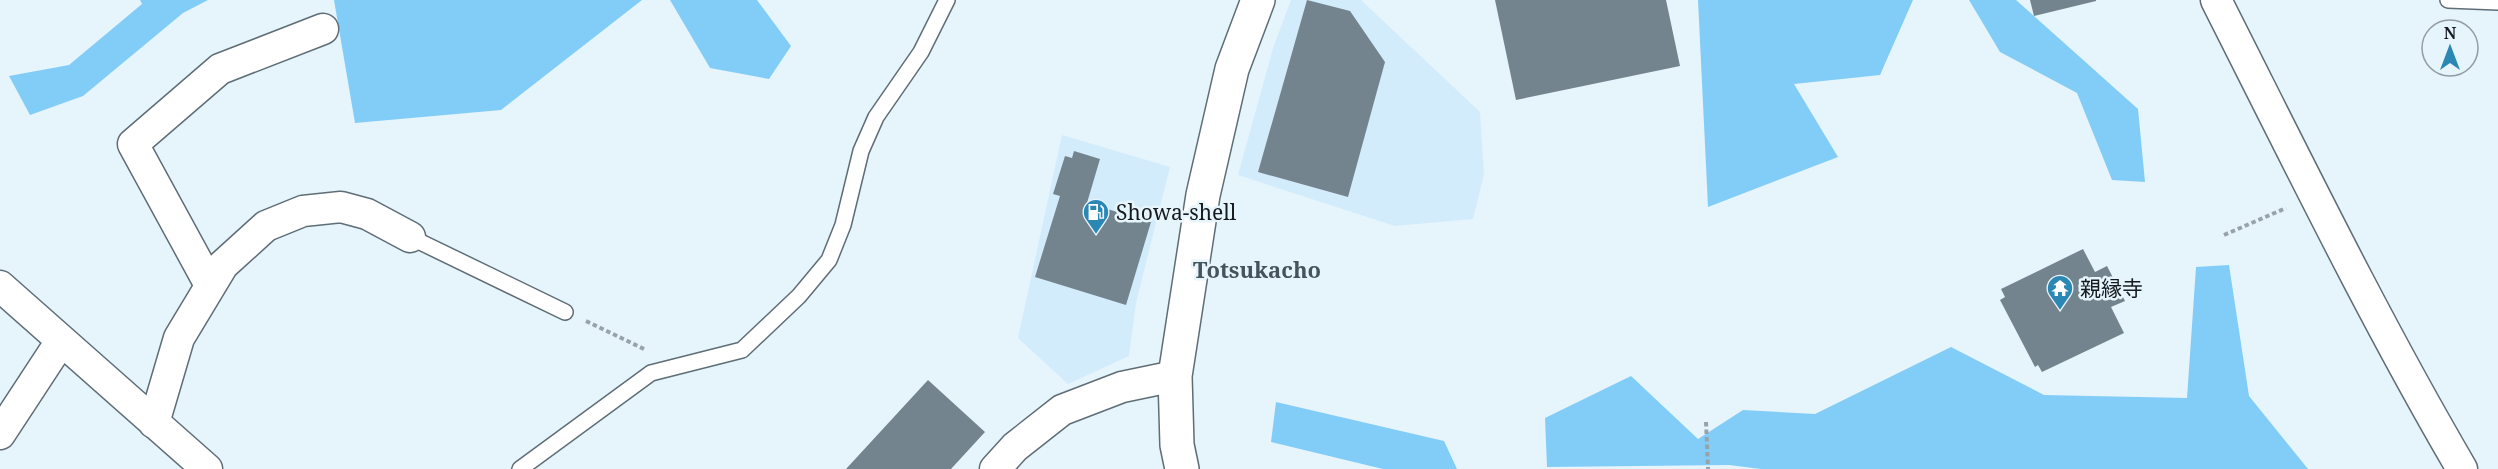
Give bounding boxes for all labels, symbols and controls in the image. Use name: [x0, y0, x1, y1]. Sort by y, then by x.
north arrow: [2420, 18, 2480, 78]
text: N: [2444, 22, 2457, 44]
fuel station icon: Showa-shell: [1081, 197, 1111, 235]
place label: Showa-shell: [1116, 198, 1237, 226]
district label: Totsukacho: [1193, 254, 1321, 284]
temple icon: 親縁寺: [2045, 273, 2075, 311]
place label: 親縁寺: [2080, 274, 2143, 302]

